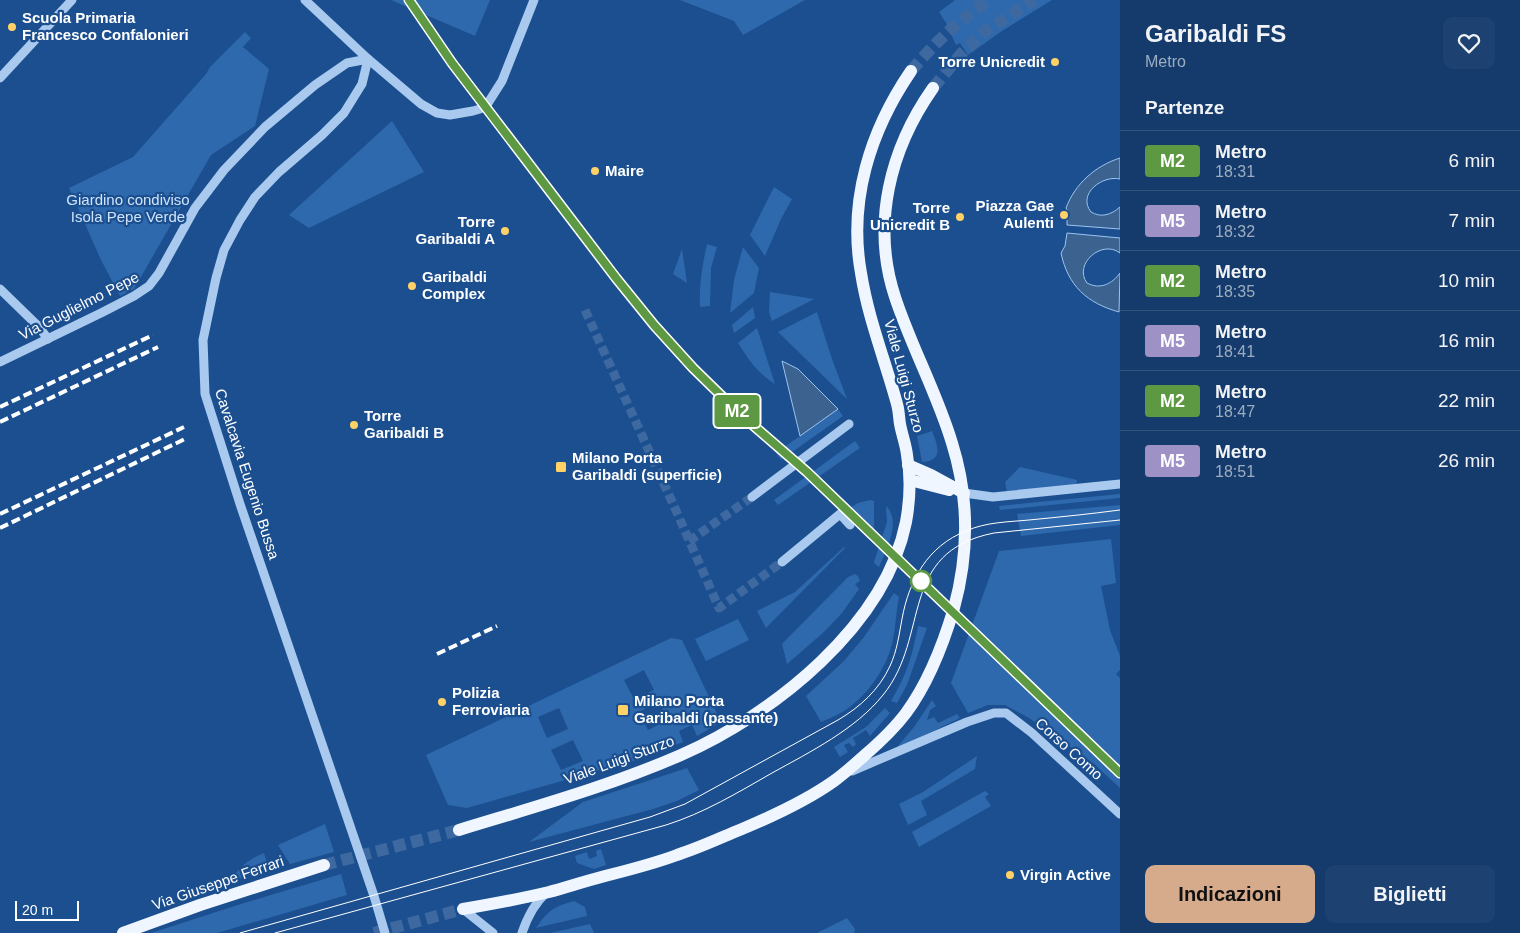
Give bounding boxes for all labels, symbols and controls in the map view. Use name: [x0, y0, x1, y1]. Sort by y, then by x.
place label: Scuola Primaria Francesco Confalonieri: [22, 9, 189, 43]
button: heart: [1443, 17, 1495, 69]
text: Garibaldi FS: [1145, 20, 1286, 47]
marker: Scuola Primaria Francesco Confalonieri: [6, 21, 18, 33]
place label: Torre Unicredit: [939, 53, 1045, 70]
text: Metro: [1145, 53, 1186, 70]
marker: Torre Unicredit: [1049, 56, 1061, 68]
text: Partenze: [1145, 97, 1224, 118]
text: Metro: [1215, 141, 1267, 162]
text: 6 min: [1449, 150, 1495, 171]
text: M2: [1160, 151, 1185, 171]
place label: Maire: [605, 162, 644, 179]
text: 18:31: [1215, 163, 1255, 180]
marker: Maire: [589, 165, 601, 177]
park label: Giardino condiviso Isola Pepe Verde: [66, 191, 190, 225]
place label: Piazza Gae Aulenti: [976, 197, 1054, 231]
place label: Torre Unicredit B: [870, 199, 950, 233]
text: Metro: [1215, 201, 1267, 222]
marker: Piazza Gae Aulenti: [1058, 209, 1070, 221]
text: 7 min: [1449, 210, 1495, 231]
marker: Torre Unicredit B: [954, 211, 966, 223]
text: M5: [1160, 211, 1185, 231]
place label: Torre Garibaldi A: [416, 213, 495, 247]
text: 18:32: [1215, 223, 1255, 240]
marker: Torre Garibaldi A: [499, 225, 511, 237]
text: Metro: [1215, 261, 1267, 282]
street label: Via Guglielmo Pepe: [16, 268, 142, 343]
place label: Garibaldi Complex: [422, 268, 487, 302]
text: 10 min: [1438, 270, 1495, 291]
text: M2: [1160, 271, 1185, 291]
marker: Garibaldi Complex: [406, 280, 418, 292]
text: 18:35: [1215, 283, 1255, 300]
street label: Viale Luigi Sturzo: [881, 317, 928, 434]
text: Metro: [1215, 321, 1267, 342]
text: 16 min: [1438, 330, 1495, 351]
text: M5: [1160, 331, 1185, 351]
text: 18:41: [1215, 343, 1255, 360]
text: Metro: [1215, 381, 1267, 402]
street label: Cavalcavia Eugenio Bussa: [212, 386, 283, 562]
text: 22 min: [1438, 390, 1495, 411]
text: M2: [1160, 391, 1185, 411]
line badge: M2: [714, 395, 760, 427]
text: M2: [724, 401, 750, 421]
text: 18:47: [1215, 403, 1255, 420]
place label: Torre Garibaldi B: [364, 407, 444, 441]
marker: Torre Garibaldi B: [348, 419, 360, 431]
text: Metro: [1215, 441, 1267, 462]
place label: Milano Porta Garibaldi (superficie): [572, 449, 722, 483]
text: 26 min: [1438, 450, 1495, 471]
text: M5: [1160, 451, 1185, 471]
marker: Milano Porta Garibaldi (superficie): [554, 460, 568, 474]
text: 18:51: [1215, 463, 1255, 480]
unlabelled marker: [910, 570, 932, 592]
place label: Polizia Ferroviaria: [452, 684, 530, 718]
place label: Milano Porta Garibaldi (passante): [634, 692, 778, 726]
marker: Polizia Ferroviaria: [436, 696, 448, 708]
marker: Milano Porta Garibaldi (passante): [616, 703, 630, 717]
street label: Corso Como: [1032, 714, 1106, 783]
street label: Viale Luigi Sturzo: [561, 732, 676, 787]
street label: Via Giuseppe Ferrari: [150, 852, 286, 913]
button: Indicazioni: [1145, 865, 1315, 923]
button: Biglietti: [1325, 865, 1495, 923]
place label: Virgin Active: [1020, 866, 1111, 883]
marker: Virgin Active: [1004, 869, 1016, 881]
scale bar: [15, 898, 79, 921]
text: 20 m: [22, 902, 53, 918]

